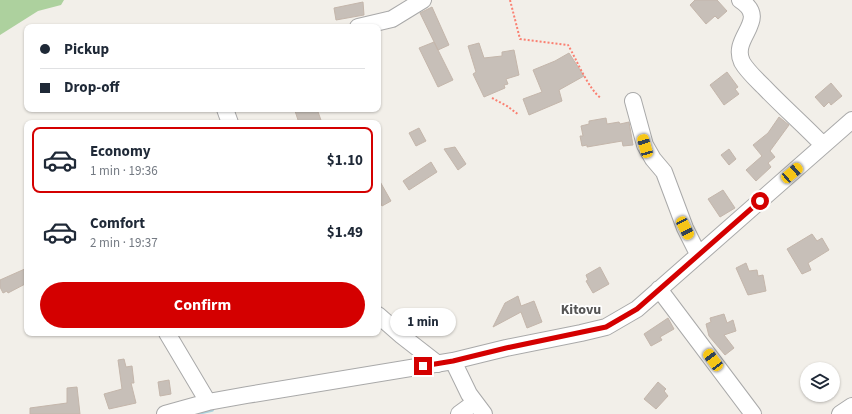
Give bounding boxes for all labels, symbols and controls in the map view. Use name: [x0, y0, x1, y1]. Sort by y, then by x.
text: Pickup: [64, 39, 109, 60]
text: Drop-off: [64, 77, 119, 98]
car: [636, 133, 654, 159]
text: Economy: [90, 141, 151, 162]
icon: car: [42, 142, 78, 178]
text: $1.10: [327, 150, 363, 171]
car: [779, 161, 805, 185]
text: 1 min · 19:36: [90, 162, 158, 180]
route start: [751, 192, 769, 210]
text: Comfort: [90, 213, 145, 234]
icon: car: [42, 214, 78, 250]
car: [674, 215, 696, 241]
text: $1.49: [327, 222, 363, 243]
text: 2 min · 19:37: [90, 234, 158, 252]
button: Confirm: [40, 282, 365, 328]
district label: Kitovu: [561, 300, 601, 320]
callout: 1 min: [390, 308, 456, 336]
text: 1 min: [407, 313, 439, 331]
car: [701, 347, 725, 373]
route end: [414, 357, 432, 375]
map controls: [800, 362, 840, 402]
button: layers: [800, 362, 840, 402]

